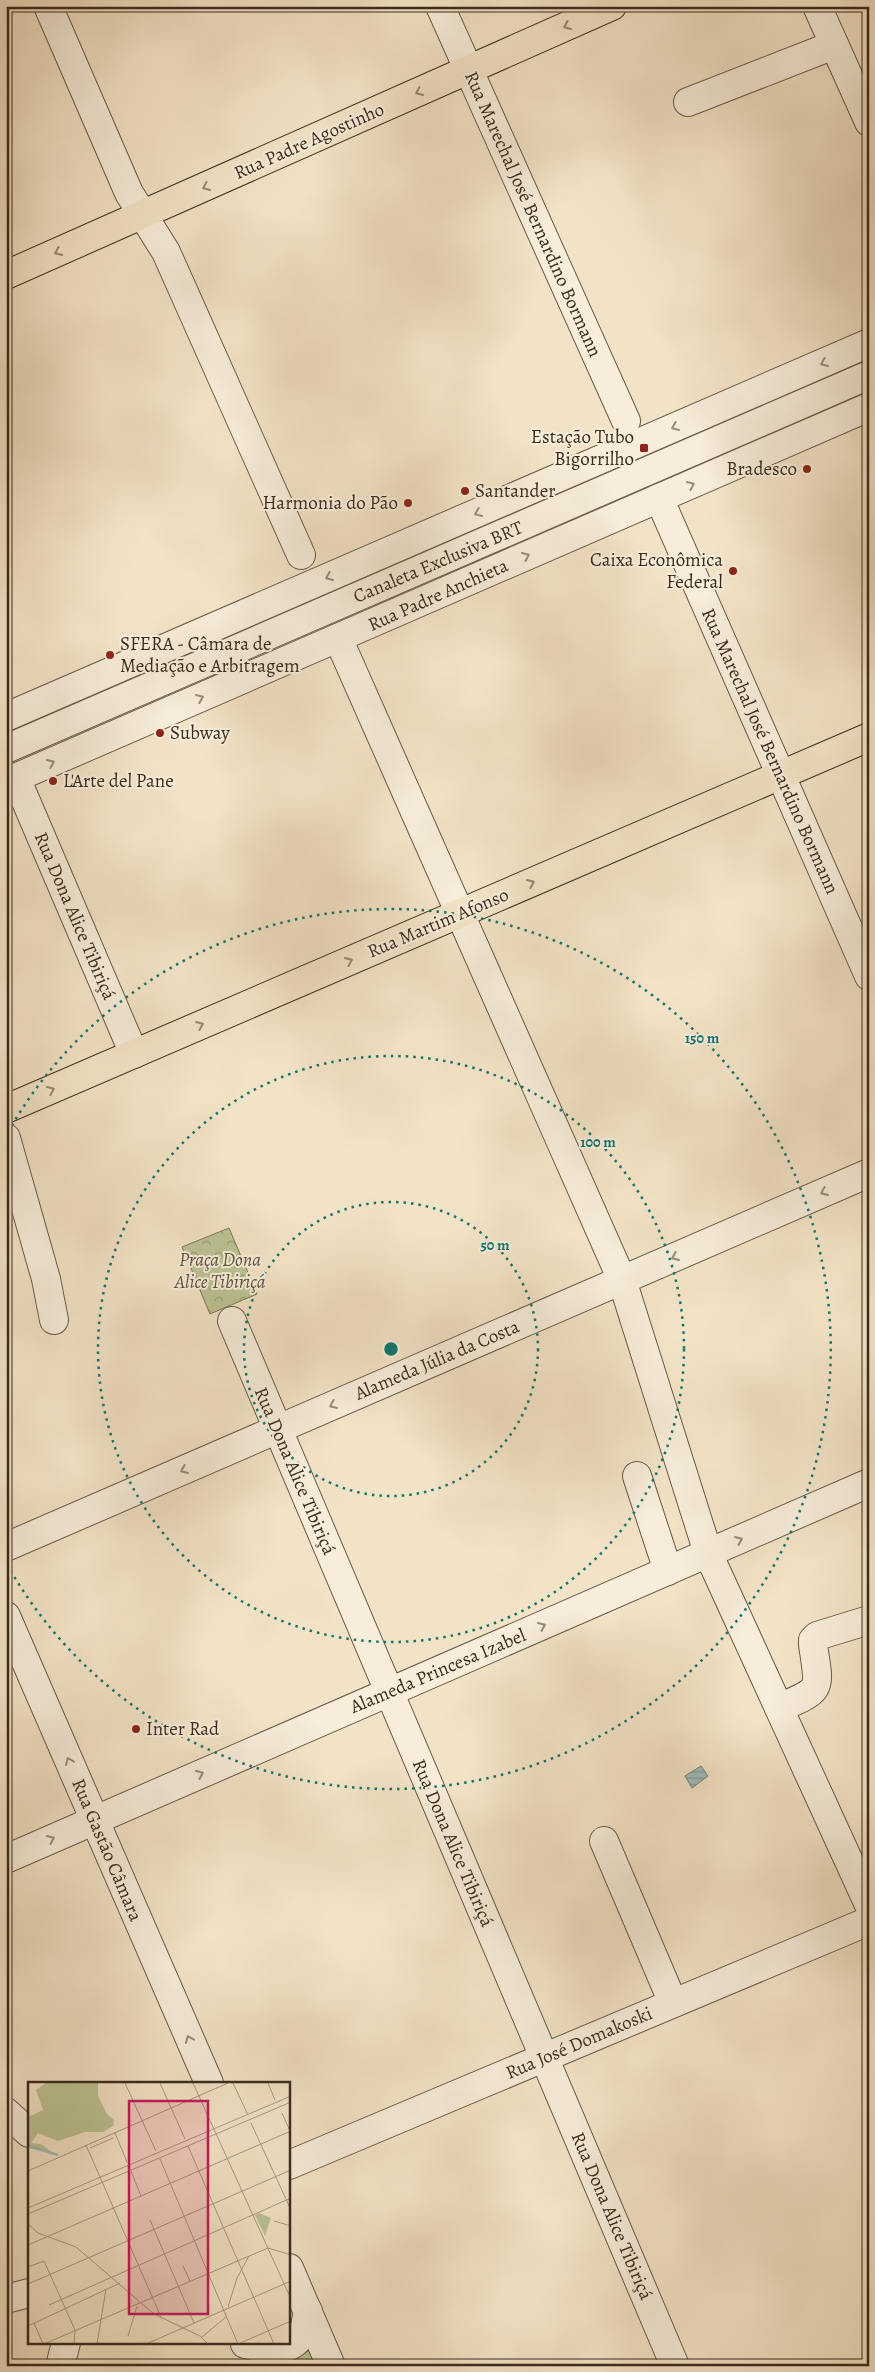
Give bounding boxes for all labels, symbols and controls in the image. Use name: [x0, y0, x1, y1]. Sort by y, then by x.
one-way arrow: [563, 20, 572, 30]
street label: Rua Marechal José Bernardino Bormann: [458, 67, 608, 361]
one-way arrow: [415, 86, 424, 96]
street label: Rua Padre Agostinho: [230, 96, 388, 186]
one-way arrow: [202, 180, 211, 191]
one-way arrow: [54, 246, 63, 257]
one-way arrow: [820, 356, 829, 367]
one-way arrow: [671, 421, 680, 432]
place label: Estação Tubo Bigorrilho: [531, 424, 634, 472]
marker: Estação Tubo Bigorrilho: [638, 442, 650, 454]
place label: Bradesco: [726, 456, 797, 482]
marker: Bradesco: [801, 463, 813, 475]
place label: Santander: [475, 478, 555, 504]
one-way arrow: [686, 480, 694, 490]
marker: Santander: [459, 485, 471, 497]
place label: Harmonia do Pão: [262, 490, 398, 516]
marker: Harmonia do Pão: [402, 497, 414, 509]
one-way arrow: [474, 506, 483, 517]
street label: Canaleta Exclusiva BRT: [349, 514, 527, 610]
place label: Caixa Econômica Federal: [590, 547, 723, 595]
street label: Rua Padre Anchieta: [364, 552, 512, 638]
one-way arrow: [521, 552, 529, 562]
marker: Caixa Econômica Federal: [727, 565, 739, 577]
one-way arrow: [325, 571, 334, 582]
street label: Rua Marechal José Bernardino Bormann: [695, 604, 845, 898]
place label: SFERA - Câmara de Mediação e Arbitragem: [120, 631, 300, 679]
marker: SFERA - Câmara de Mediação e Arbitragem: [104, 649, 116, 661]
one-way arrow: [195, 694, 204, 705]
place label: Subway: [170, 720, 230, 746]
marker: Subway: [154, 727, 166, 739]
one-way arrow: [46, 758, 55, 769]
place label: L'Arte del Pane: [63, 768, 174, 794]
marker: L'Arte del Pane: [47, 775, 59, 787]
street label: Rua Dona Alice Tibiriçá: [28, 828, 122, 1004]
one-way arrow: [526, 878, 535, 889]
street label: Rua Martim Afonso: [363, 881, 513, 965]
one-way arrow: [345, 956, 353, 966]
one-way arrow: [195, 1021, 204, 1032]
text: 150 m: [685, 1028, 720, 1048]
one-way arrow: [46, 1085, 55, 1096]
text: 100 m: [580, 1132, 616, 1152]
one-way arrow: [820, 1186, 829, 1197]
text: 50 m: [480, 1235, 510, 1255]
park label: Praça Dona Alice Tibiriçá: [173, 1247, 266, 1295]
one-way arrow: [671, 1251, 680, 1261]
street label: Alameda Júlia da Costa: [350, 1314, 523, 1407]
centre of rings: [382, 1340, 400, 1358]
street label: Rua Dona Alice Tibiriçá: [248, 1383, 342, 1559]
one-way arrow: [329, 1398, 338, 1409]
one-way arrow: [180, 1463, 189, 1474]
one-way arrow: [734, 1535, 743, 1546]
one-way arrow: [537, 1621, 546, 1632]
street label: Alameda Princesa Izabel: [345, 1622, 530, 1720]
place label: Inter Rad: [146, 1716, 220, 1742]
marker: Inter Rad: [130, 1723, 142, 1735]
street label: Rua Dona Alice Tibiriçá: [406, 1755, 500, 1931]
one-way arrow: [64, 1757, 75, 1766]
one-way arrow: [195, 1770, 204, 1781]
street label: Rua Gastão Câmara: [65, 1775, 149, 1925]
one-way arrow: [46, 1835, 55, 1846]
street label: Rua José Domakoski: [502, 2000, 656, 2086]
one-way arrow: [185, 2035, 195, 2043]
inset map: [28, 2082, 290, 2344]
street label: Rua Dona Alice Tibiriçá: [565, 2128, 659, 2304]

